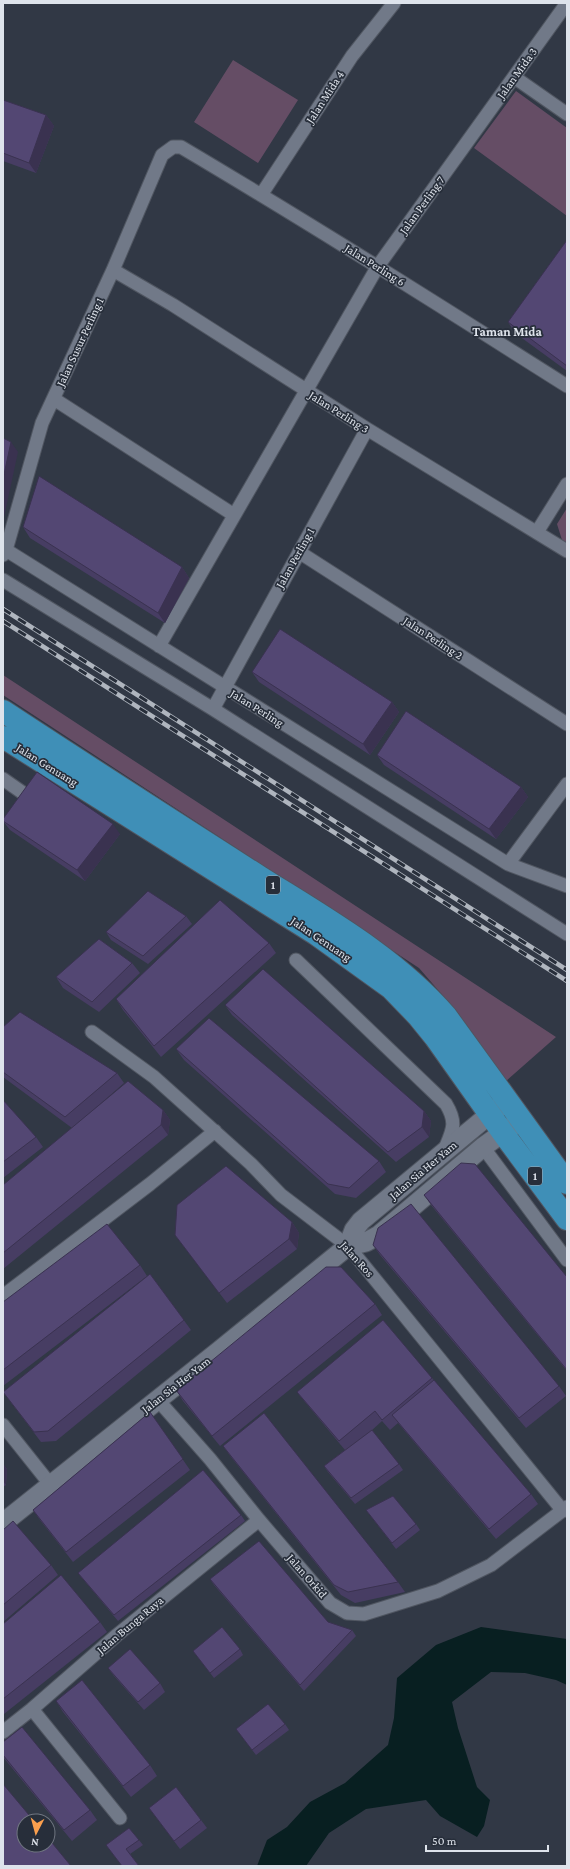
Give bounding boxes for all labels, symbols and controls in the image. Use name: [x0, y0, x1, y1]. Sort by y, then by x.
street label: Jalan Mida 3: [493, 45, 540, 102]
street label: Jalan Mida 4: [302, 68, 347, 127]
street label: Jalan Perling 7: [396, 173, 448, 237]
street label: Jalan Perling 6: [341, 240, 408, 289]
street label: Jalan Susur Perling 1: [53, 295, 107, 389]
district label: Taman Mida: [472, 324, 542, 339]
street label: Jalan Perling 3: [306, 387, 372, 436]
street label: Jalan Perling 1: [272, 526, 317, 591]
street label: Jalan Perling 2: [400, 613, 466, 663]
street label: Jalan Perling: [227, 686, 286, 730]
street label: Jalan Genuang: [13, 740, 81, 790]
road number: 1: [266, 876, 280, 894]
street label: Jalan Genuang: [287, 913, 354, 964]
street label: Jalan Sia Her Yam: [386, 1138, 460, 1203]
road number: 1: [528, 1167, 542, 1185]
street label: Jalan Ros: [337, 1237, 377, 1280]
street label: Jalan Sia Her Yam: [138, 1354, 214, 1417]
street label: Jalan Orkid: [283, 1550, 330, 1601]
street label: Jalan Bunga Raya: [93, 1593, 166, 1658]
north arrow: [16, 1813, 56, 1853]
scale bar: [426, 1827, 548, 1853]
text: 50 m: [432, 1834, 457, 1848]
text: N: [30, 1837, 39, 1849]

